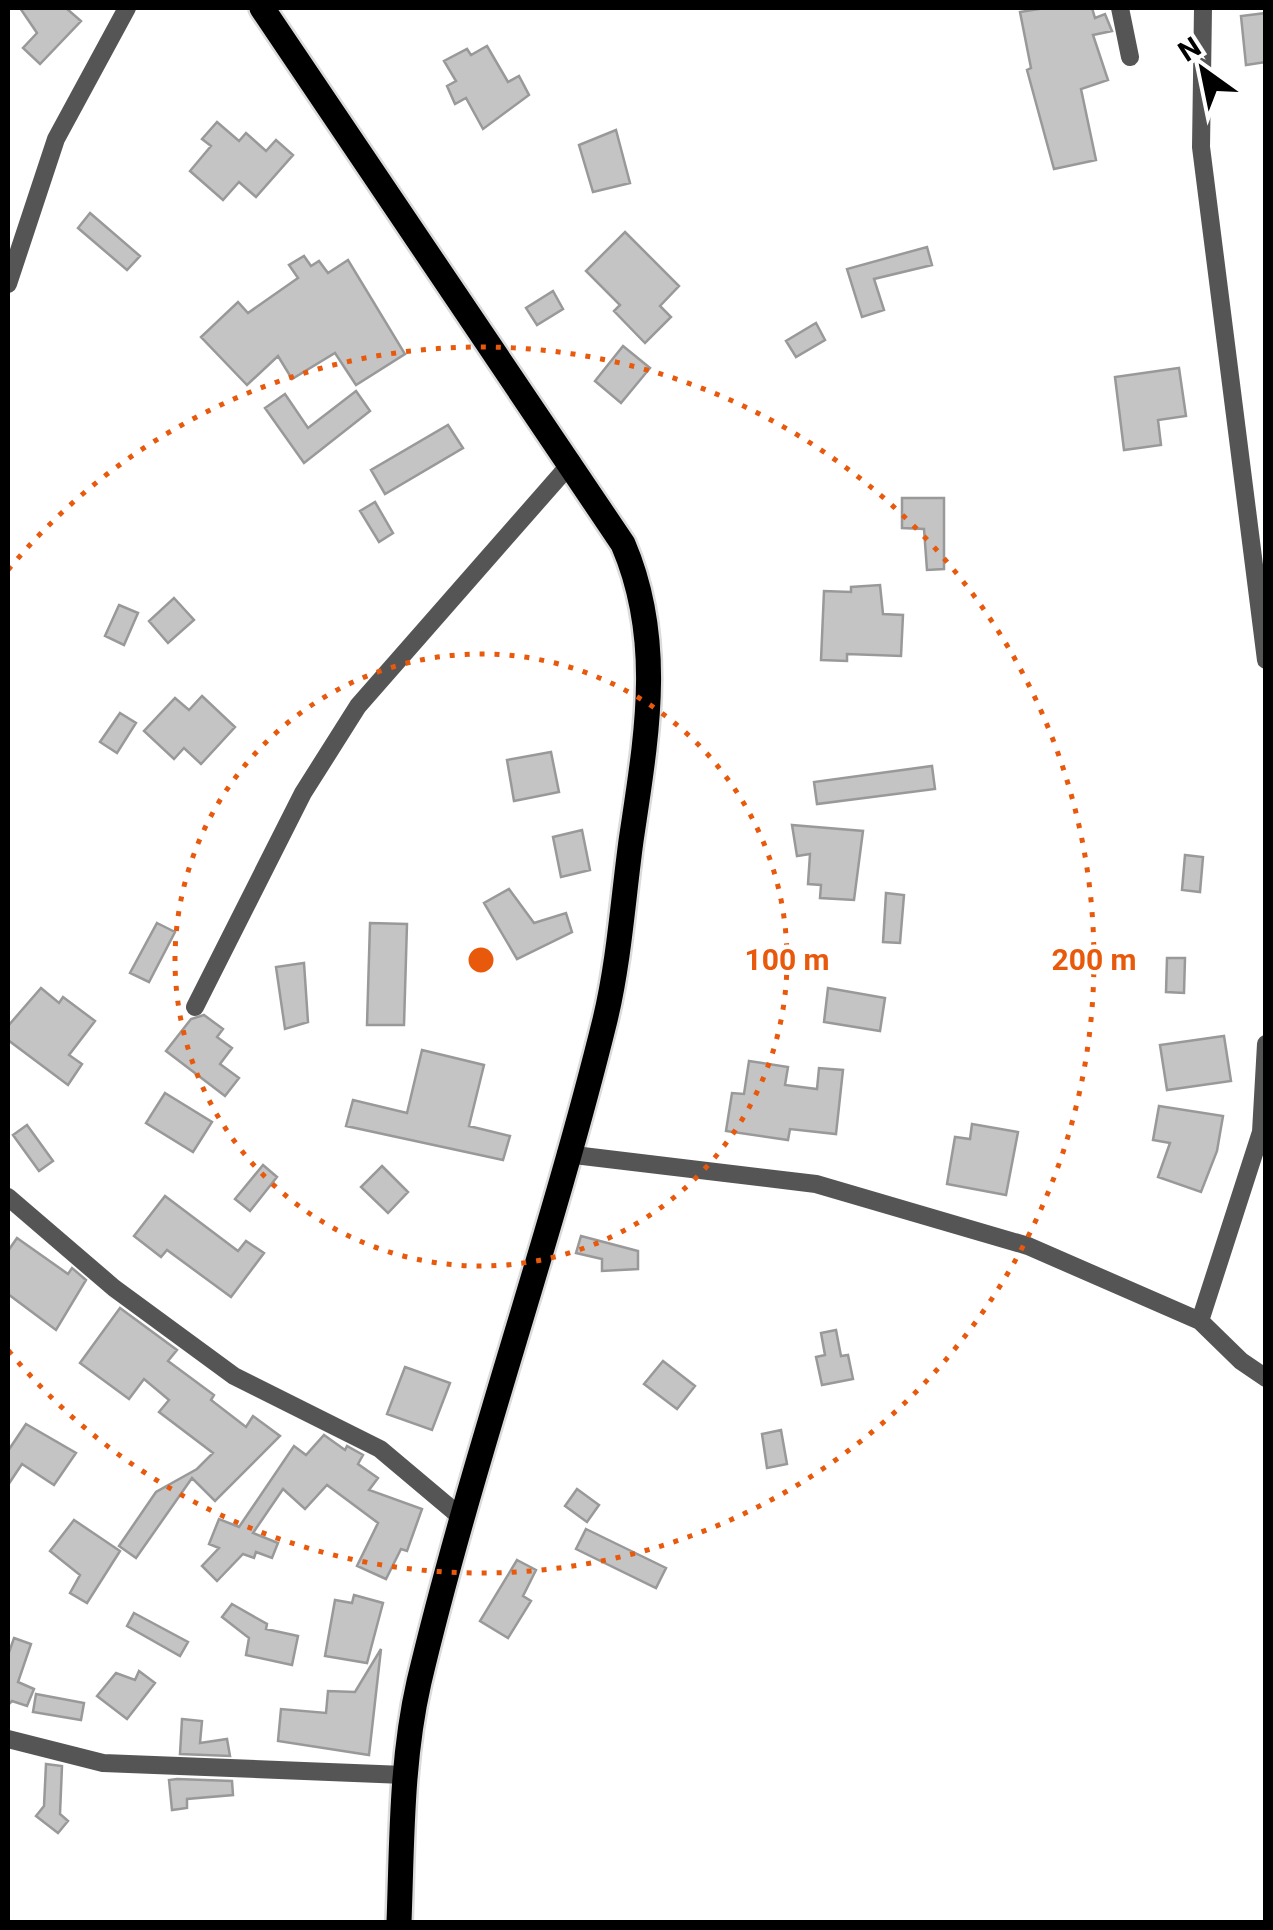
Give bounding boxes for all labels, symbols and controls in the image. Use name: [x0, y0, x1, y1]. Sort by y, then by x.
north arrow: [1153, 20, 1253, 120]
text: N: [1172, 30, 1207, 69]
centre of rings: [463, 942, 499, 978]
text: 100 m: [744, 942, 830, 977]
text: 200 m: [1051, 942, 1137, 977]

